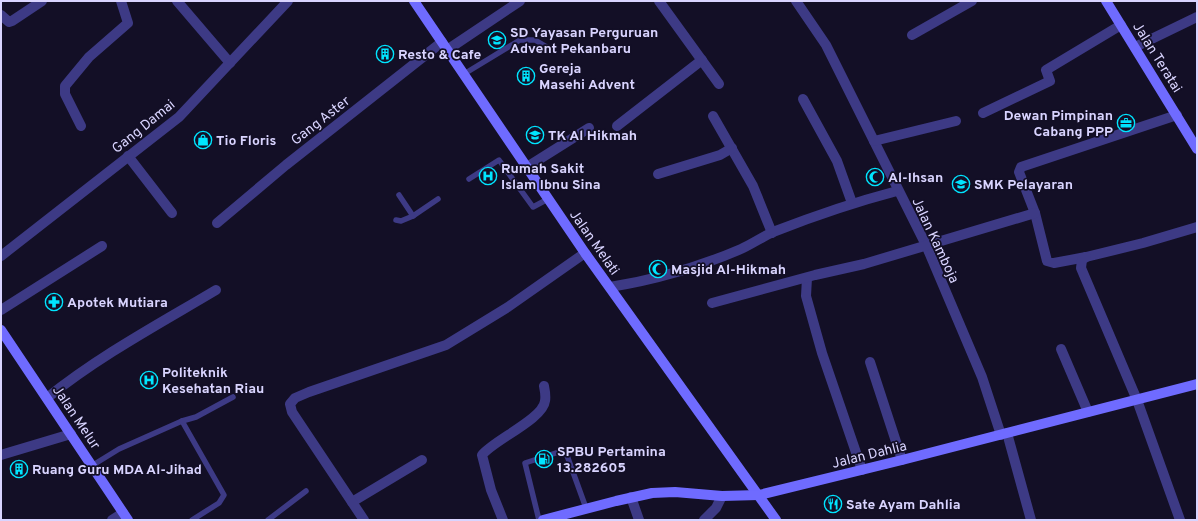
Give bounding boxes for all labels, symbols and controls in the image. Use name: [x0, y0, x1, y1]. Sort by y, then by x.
street label: Jalan Teratai: [1128, 19, 1185, 96]
place label: SD Yayasan Perguruan Advent Pekanbaru: [510, 25, 658, 58]
school or university icon: SD Yayasan Perguruan Advent Pekanbaru: [487, 30, 507, 50]
building icon: Resto & Cafe: [375, 44, 395, 64]
place label: Resto & Cafe: [398, 47, 481, 64]
place label: Gereja Masehi Advent: [539, 61, 635, 94]
building icon: Gereja Masehi Advent: [516, 66, 536, 86]
street label: Gang Aster: [288, 93, 354, 149]
street label: Gang Damai: [109, 97, 179, 158]
place label: Dewan Pimpinan Cabang PPP: [1004, 108, 1113, 141]
office icon: Dewan Pimpinan Cabang PPP: [1116, 113, 1136, 133]
school or university icon: TK Al Hikmah: [525, 125, 545, 145]
place label: TK Al Hikmah: [548, 128, 637, 145]
shop icon: Tio Floris: [193, 130, 213, 150]
place label: Tio Floris: [216, 133, 276, 150]
place label: Rumah Sakit Islam Ibnu Sina: [501, 161, 601, 194]
hospital icon: Rumah Sakit Islam Ibnu Sina: [478, 166, 498, 186]
mosque icon: Al-Ihsan: [865, 167, 885, 187]
place label: Al-Ihsan: [888, 170, 943, 187]
school or university icon: SMK Pelayaran: [951, 174, 971, 194]
place label: SMK Pelayaran: [974, 177, 1073, 194]
street label: Jalan Kamboja: [907, 195, 962, 286]
street label: Jalan Melati: [565, 207, 622, 279]
mosque icon: Masjid Al-Hikmah: [648, 259, 668, 279]
place label: Masjid Al-Hikmah: [671, 262, 786, 279]
pharmacy icon: Apotek Mutiara: [44, 292, 64, 312]
place label: Apotek Mutiara: [67, 295, 168, 312]
place label: Politeknik Kesehatan Riau: [162, 365, 264, 398]
hospital icon: Politeknik Kesehatan Riau: [139, 370, 159, 390]
street label: Jalan Melur: [48, 383, 104, 453]
street label: Jalan Dahlia: [830, 438, 909, 473]
place label: SPBU Pertamina 13.282605: [557, 444, 666, 477]
fuel station icon: SPBU Pertamina 13.282605: [534, 449, 554, 469]
building icon: Ruang Guru MDA Al-Jihad: [9, 459, 29, 479]
place label: Ruang Guru MDA Al-Jihad: [32, 462, 202, 479]
restaurant icon: Sate Ayam Dahlia: [823, 494, 843, 514]
place label: Sate Ayam Dahlia: [846, 497, 960, 514]

